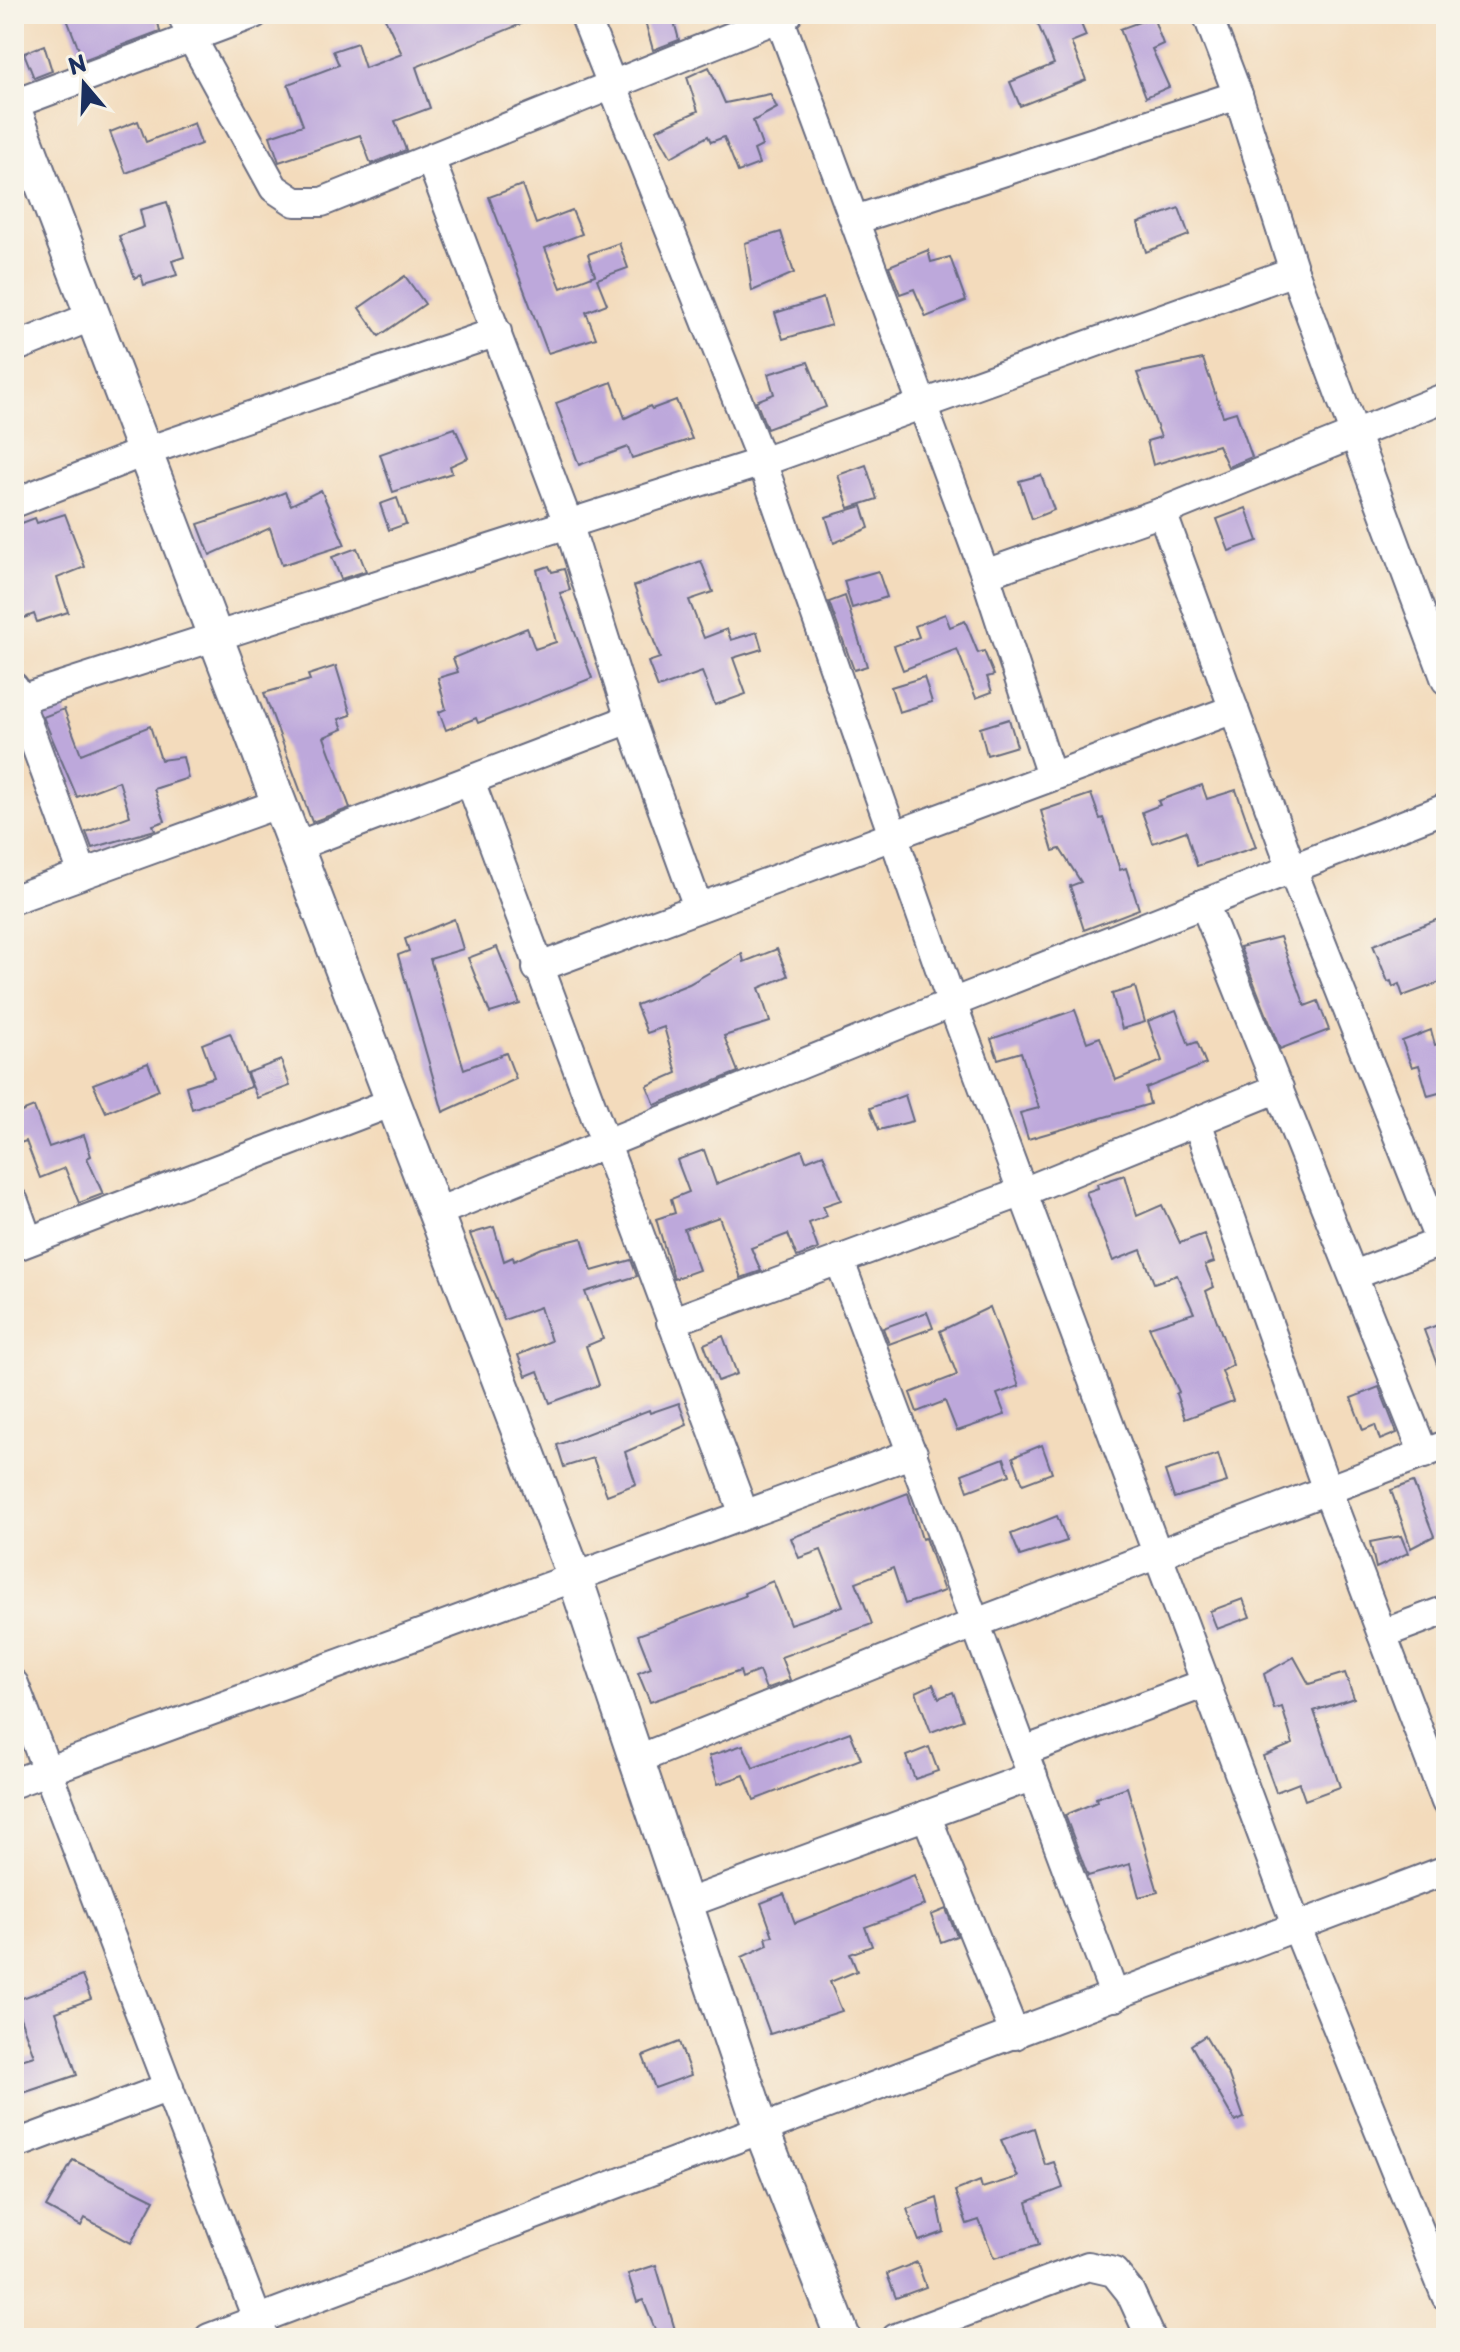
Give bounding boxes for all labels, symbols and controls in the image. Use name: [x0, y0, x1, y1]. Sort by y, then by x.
north arrow: [44, 44, 124, 124]
text: N: [63, 45, 91, 82]

